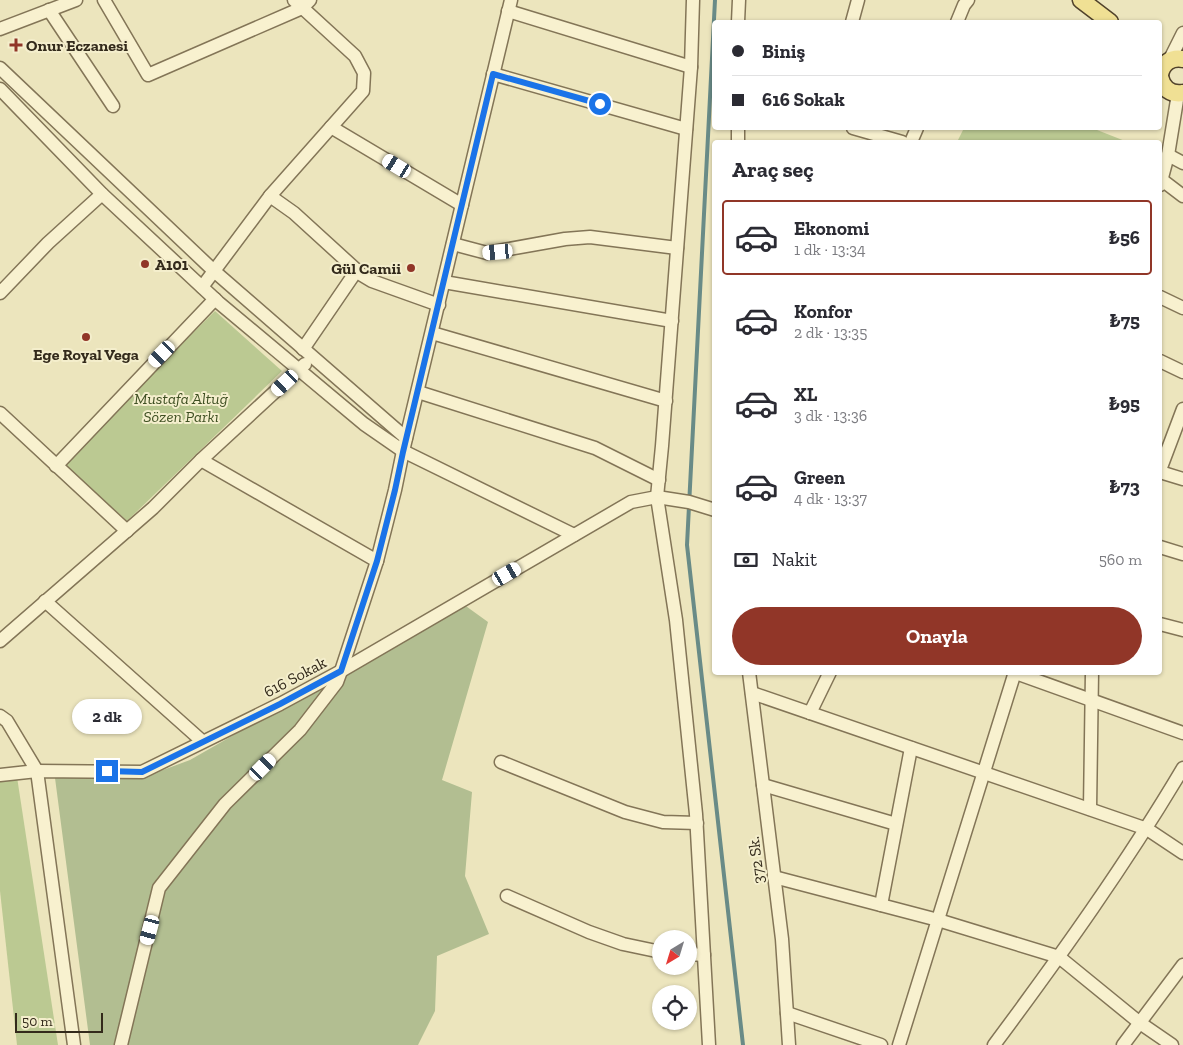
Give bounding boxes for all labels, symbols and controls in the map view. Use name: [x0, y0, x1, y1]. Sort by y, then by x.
place label: Onur Eczanesi: [26, 36, 128, 55]
marker: Onur Eczanesi: [10, 39, 22, 51]
text: Biniş: [762, 40, 805, 63]
text: 616 Sokak: [762, 88, 845, 111]
route start: [589, 93, 611, 115]
car: [380, 152, 413, 180]
text: Araç seç: [732, 156, 814, 183]
icon: car: [734, 215, 779, 260]
text: Ekonomi: [794, 217, 869, 240]
text: ₺56: [1108, 226, 1140, 249]
text: 1 dk · 13:34: [794, 240, 866, 259]
car: [482, 243, 513, 261]
place label: A101: [155, 255, 189, 274]
marker: A101: [139, 258, 151, 270]
place label: Gül Camii: [331, 259, 401, 278]
marker: Gül Camii: [405, 262, 417, 274]
icon: car: [734, 298, 779, 343]
text: Konfor: [794, 300, 853, 323]
text: ₺75: [1109, 309, 1140, 332]
text: 2 dk · 13:35: [794, 323, 867, 342]
marker: Ege Royal Vega: [80, 331, 92, 343]
car: [146, 338, 177, 370]
place label: Ege Royal Vega: [33, 345, 139, 364]
car: [268, 367, 301, 399]
icon: car: [734, 381, 779, 426]
text: XL: [794, 383, 817, 406]
park label: Mustafa Altuğ Sözen Parkı: [134, 389, 229, 426]
text: ₺95: [1108, 392, 1140, 415]
text: 3 dk · 13:36: [794, 406, 867, 425]
icon: car: [734, 464, 779, 509]
text: Green: [794, 466, 845, 489]
text: ₺73: [1109, 475, 1140, 498]
text: 4 dk · 13:37: [794, 489, 867, 508]
icon: cash: [732, 546, 760, 574]
text: Nakit: [772, 548, 817, 571]
text: 560 m: [1099, 550, 1142, 569]
car: [490, 560, 523, 588]
button: Onayla: [732, 607, 1142, 665]
street label: 616 Sokak: [261, 652, 330, 701]
callout: 2 dk: [72, 698, 142, 734]
text: 2 dk: [92, 707, 122, 726]
car: [247, 751, 278, 783]
route end: [96, 760, 118, 782]
street label: 372 Sk.: [744, 835, 768, 885]
car: [138, 914, 161, 946]
north arrow: [652, 930, 698, 975]
map controls: [652, 930, 697, 1030]
button: locate: [652, 985, 697, 1030]
scale bar: [15, 1010, 102, 1033]
text: 50 m: [22, 1013, 53, 1030]

